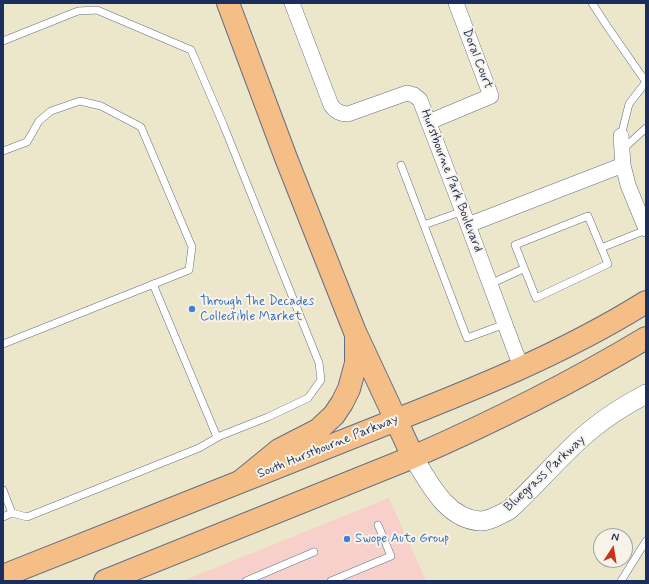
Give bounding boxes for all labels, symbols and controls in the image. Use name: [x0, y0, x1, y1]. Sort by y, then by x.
street label: Doral Court: [458, 27, 496, 91]
street label: Hurstbourne Park Boulevard: [417, 107, 485, 255]
place label: Through The Decades Collectible Market: [200, 294, 314, 325]
marker: Through The Decades Collectible Market: [187, 304, 197, 314]
street label: South Hurstbourne Parkway: [255, 412, 401, 482]
street label: Bluegrass Parkway: [501, 432, 589, 516]
north arrow: [593, 528, 633, 568]
text: N: [610, 530, 620, 545]
place label: Swope Auto Group: [355, 531, 449, 547]
marker: Swope Auto Group: [342, 534, 352, 544]

